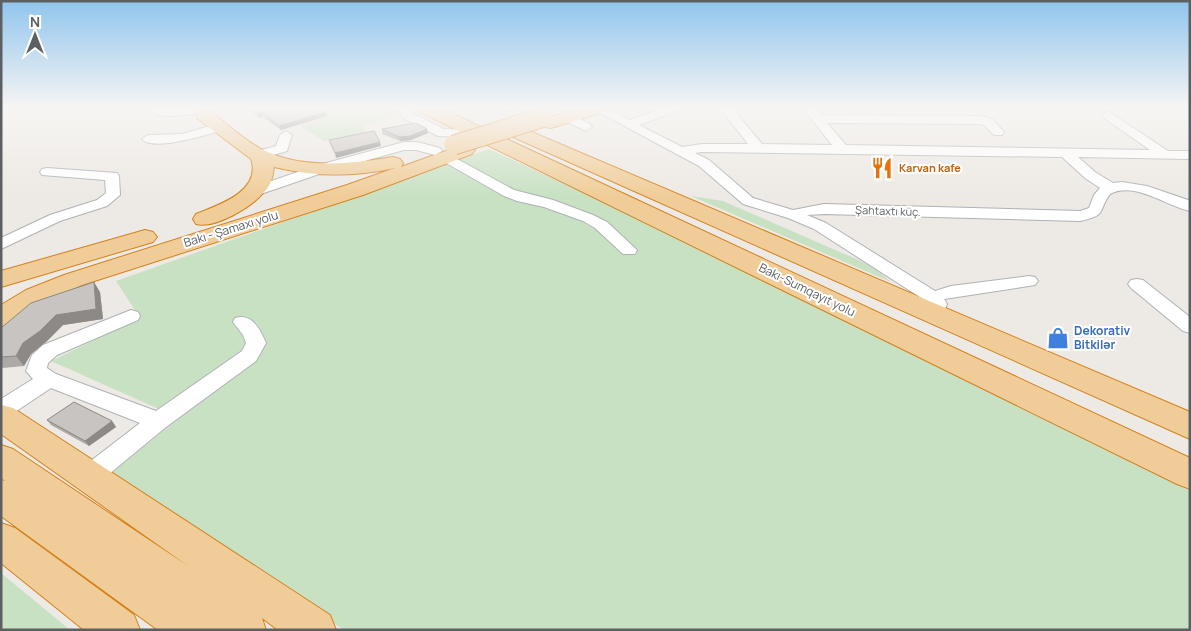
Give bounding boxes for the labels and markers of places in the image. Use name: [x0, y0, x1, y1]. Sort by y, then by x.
restaurant icon: Karvan kafe: [869, 155, 895, 181]
place label: Karvan kafe: [899, 160, 961, 175]
place label: Dekorativ Bitkilər: [1074, 322, 1130, 353]
shop icon: Dekorativ Bitkilər: [1045, 325, 1071, 351]

